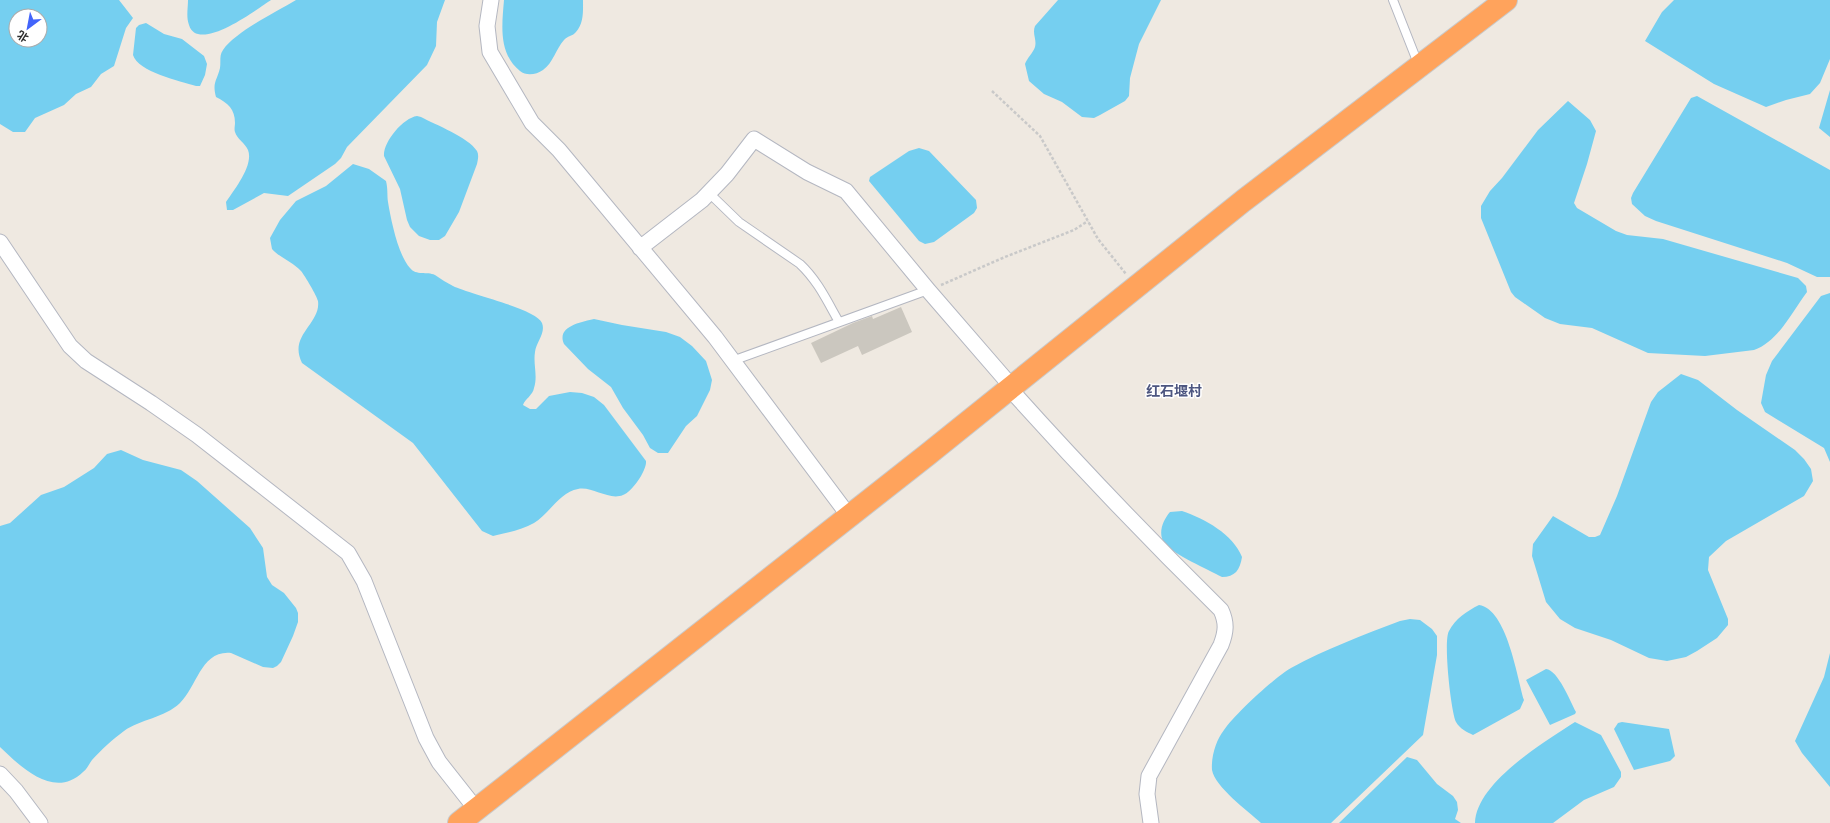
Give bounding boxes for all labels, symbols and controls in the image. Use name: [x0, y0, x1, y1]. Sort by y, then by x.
north arrow: [8, 8, 48, 48]
text: 北: [14, 27, 32, 46]
district label: 红石堰村: [1146, 380, 1202, 401]

